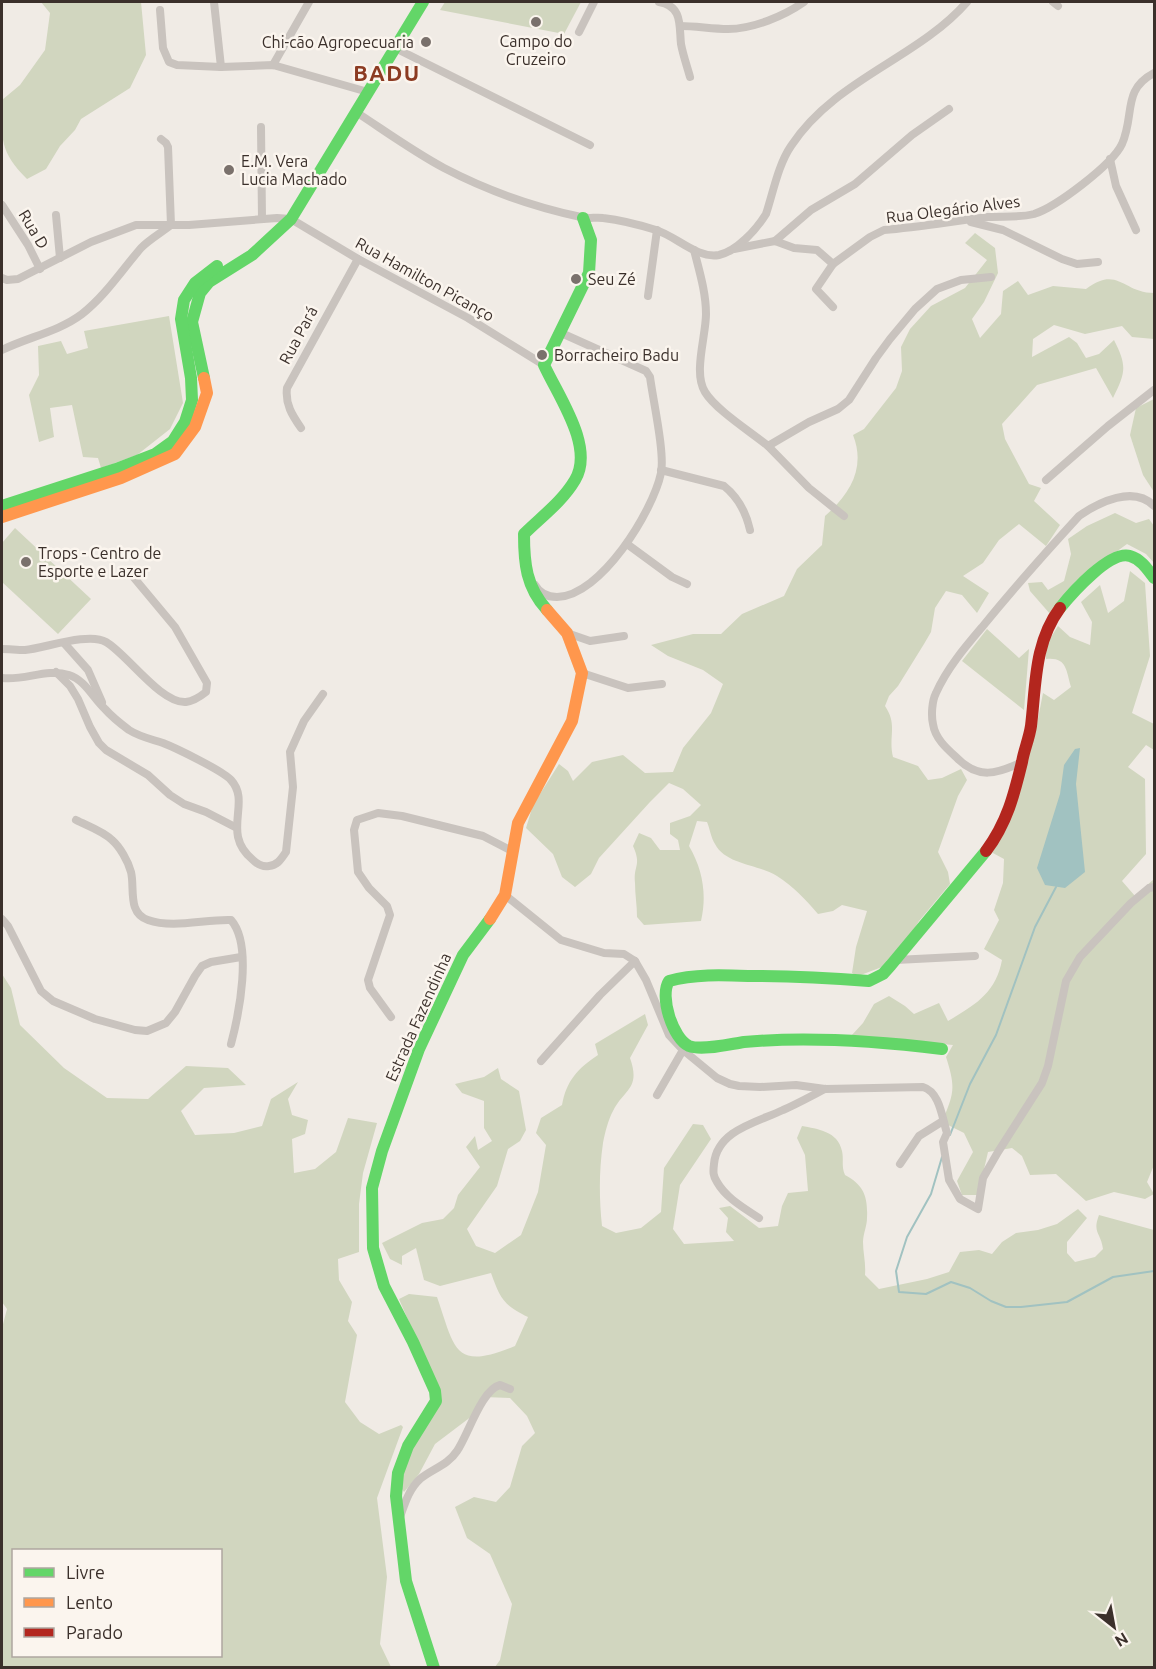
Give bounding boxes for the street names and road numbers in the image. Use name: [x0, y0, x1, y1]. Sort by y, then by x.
street label: Rua Olegário Alves: [885, 192, 1021, 226]
street label: Rua D: [15, 206, 53, 252]
street label: Rua Hamilton Picanço: [353, 233, 497, 325]
street label: Rua Pará: [275, 303, 321, 367]
street label: Estrada Fazendinha: [382, 950, 454, 1084]

